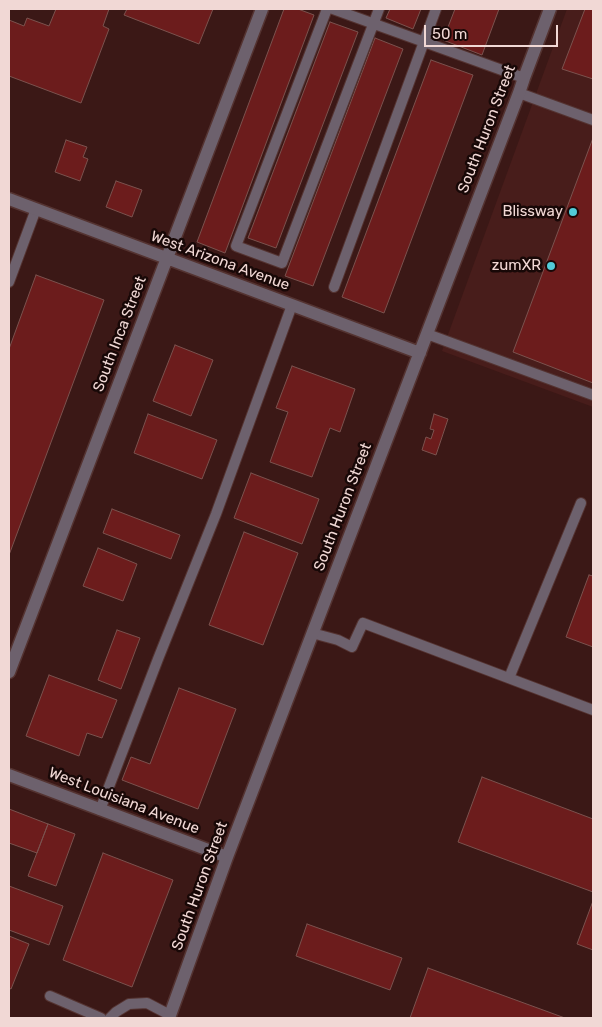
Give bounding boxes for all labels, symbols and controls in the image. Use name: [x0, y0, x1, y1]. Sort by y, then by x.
scale bar: [427, 15, 561, 47]
text: 50 m: [432, 25, 467, 43]
street label: South Huron Street: [454, 62, 520, 196]
place label: Blissway: [502, 203, 563, 221]
marker: Blissway: [567, 206, 579, 218]
street label: West Arizona Avenue: [148, 228, 292, 294]
place label: zumXR: [492, 257, 541, 275]
marker: zumXR: [545, 260, 557, 272]
street label: South Inca Street: [90, 274, 150, 394]
street label: South Huron Street: [310, 440, 376, 574]
street label: West Louisiana Avenue: [46, 764, 202, 838]
street label: South Huron Street: [168, 819, 232, 953]

